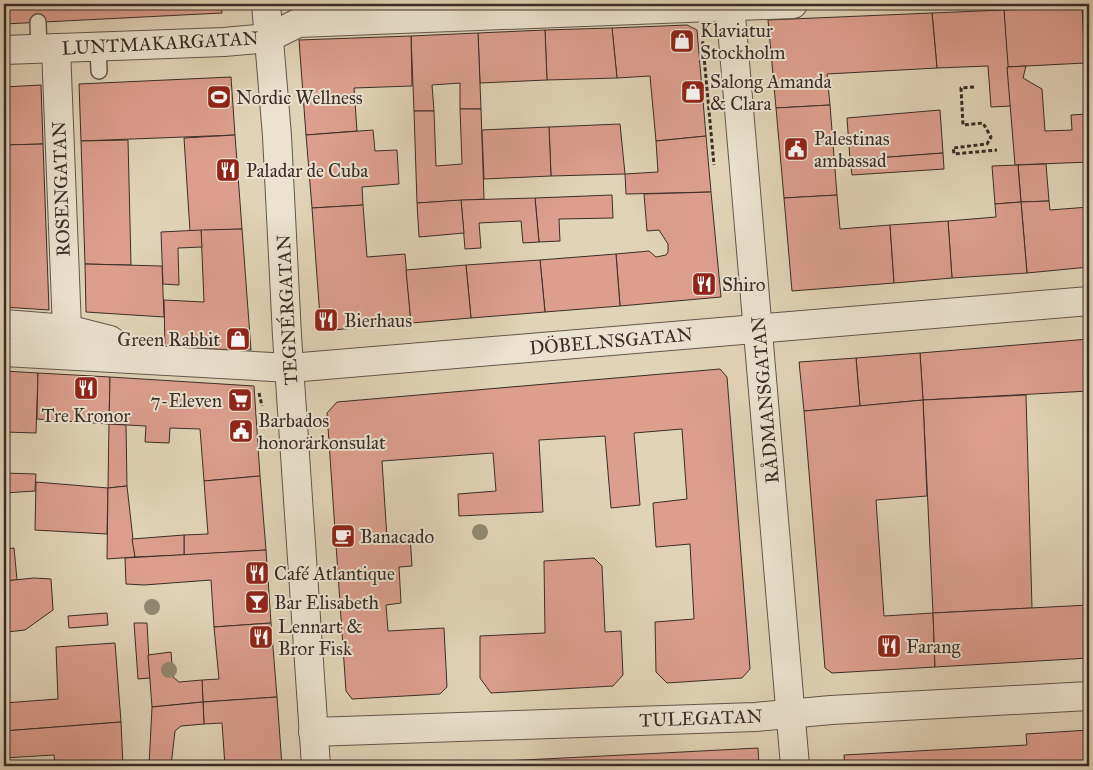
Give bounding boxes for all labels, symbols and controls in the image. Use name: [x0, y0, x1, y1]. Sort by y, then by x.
place label: Klaviatur Stockholm: [700, 19, 785, 64]
street label: LUNTMAKARGATAN: [61, 26, 259, 60]
shop icon: Klaviatur Stockholm: [669, 28, 695, 54]
place label: Salong Amanda & Clara: [710, 70, 833, 115]
shop icon: Salong Amanda & Clara: [680, 79, 706, 105]
sports icon: Nordic Wellness: [206, 84, 232, 110]
place label: Nordic Wellness: [236, 86, 363, 109]
street label: ROSENGATAN: [47, 121, 75, 257]
place label: Palestinas ambassad: [814, 127, 890, 172]
public building icon: Palestinas ambassad: [783, 136, 809, 162]
restaurant icon: Paladar de Cuba: [215, 157, 241, 183]
place label: Paladar de Cuba: [246, 159, 369, 182]
street label: TEGNÉRGATAN: [271, 234, 302, 386]
restaurant icon: Shiro: [691, 271, 717, 297]
place label: Shiro: [722, 273, 766, 296]
restaurant icon: Bierhaus: [313, 307, 339, 333]
place label: Bierhaus: [344, 309, 412, 332]
street label: RÅDMANSGATAN: [746, 315, 784, 485]
street label: DÖBELNSGATAN: [528, 322, 694, 360]
shop icon: Green Rabbit: [225, 326, 251, 352]
place label: Green Rabbit: [117, 328, 220, 351]
restaurant icon: Tre Kronor: [73, 375, 99, 401]
supermarket icon: 7-Eleven: [227, 387, 253, 413]
place label: 7-Eleven: [150, 389, 222, 412]
place label: Tre Kronor: [42, 404, 131, 427]
place label: Barbados honorärkonsulat: [258, 409, 386, 454]
public building icon: Barbados honorärkonsulat: [228, 418, 254, 444]
cafe icon: Banacado: [330, 523, 356, 549]
place label: Banacado: [360, 525, 434, 548]
restaurant icon: Café Atlantique: [244, 560, 270, 586]
place label: Café Atlantique: [274, 562, 395, 586]
bar icon: Bar Elisabeth: [244, 589, 270, 615]
place label: Bar Elisabeth: [274, 591, 380, 614]
place label: Lennart & Bror Fisk: [278, 615, 363, 660]
restaurant icon: Lennart & Bror Fisk: [248, 624, 274, 650]
restaurant icon: Farang: [876, 633, 902, 659]
place label: Farang: [906, 635, 960, 659]
street label: TULEGATAN: [639, 704, 763, 732]

